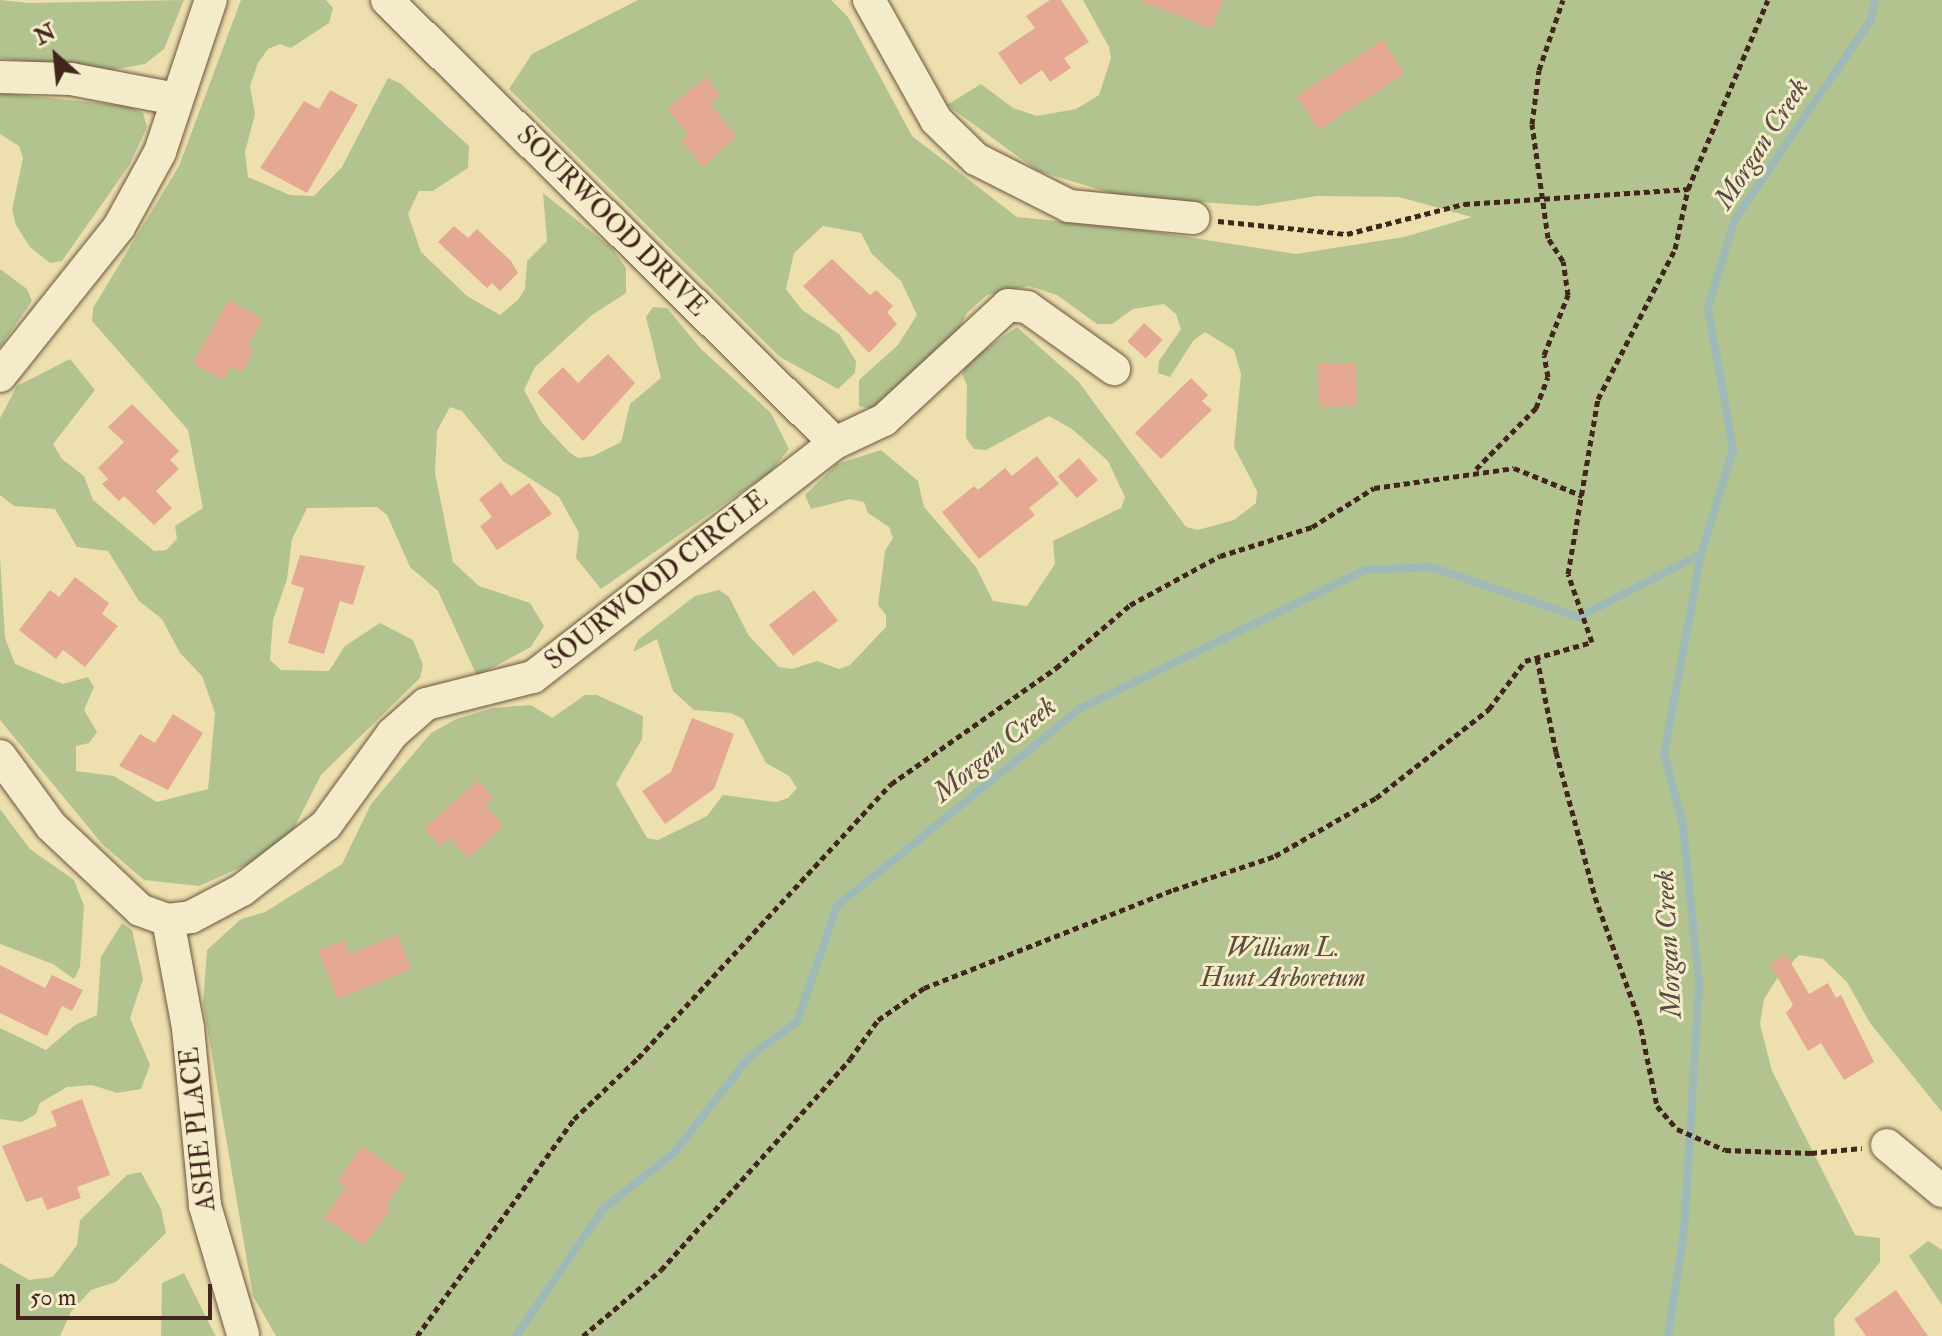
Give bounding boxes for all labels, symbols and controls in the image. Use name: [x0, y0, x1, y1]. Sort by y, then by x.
north arrow: [16, 16, 96, 96]
text: N: [30, 18, 60, 52]
water label: Morgan Creek: [1707, 72, 1817, 216]
street label: SOURWOOD DRIVE: [509, 120, 713, 324]
street label: SOURWOOD CIRCLE: [540, 485, 774, 677]
water label: Morgan Creek: [927, 690, 1063, 810]
water label: Morgan Creek: [1648, 869, 1690, 1019]
park label: William L. Hunt Arboretum: [1201, 933, 1365, 994]
street label: ASHE PLACE: [175, 1045, 223, 1213]
scale bar: [20, 1268, 216, 1318]
text: 50 m: [30, 1282, 76, 1313]

